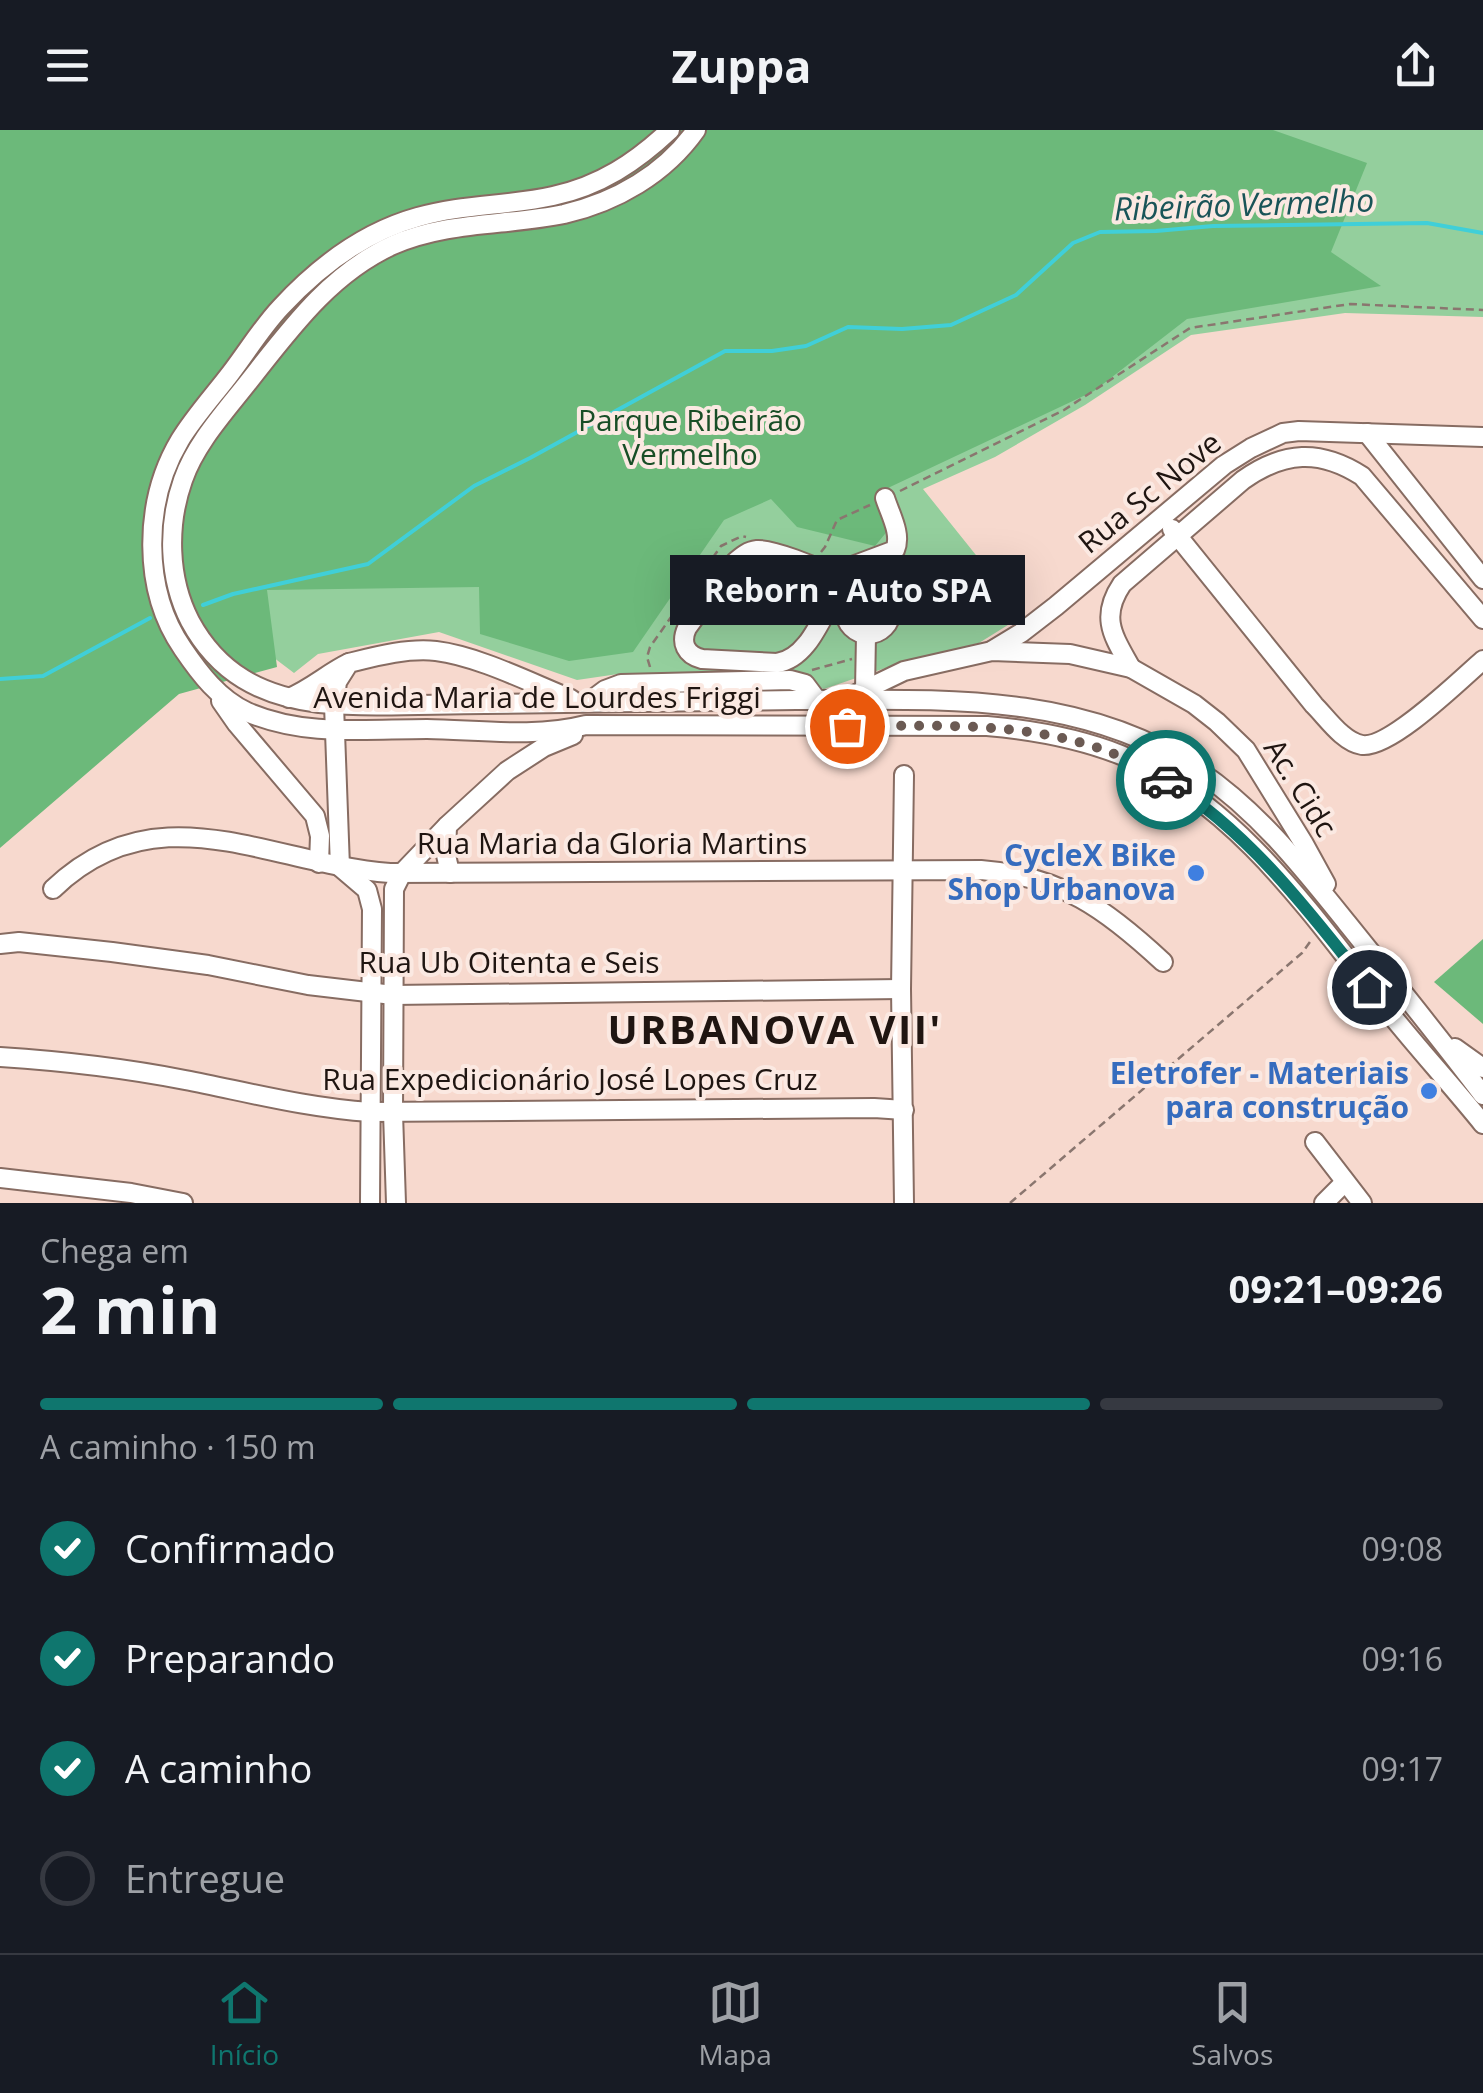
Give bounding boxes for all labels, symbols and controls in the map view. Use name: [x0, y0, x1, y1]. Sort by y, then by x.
text: Zuppa: [672, 35, 811, 96]
icon: menu: [40, 38, 95, 93]
icon: share: [1388, 38, 1443, 93]
water label: Ribeirão Vermelho: [1113, 177, 1375, 230]
park label: Parque Ribeirão Vermelho: [578, 399, 802, 474]
street label: Rua Sc Nove: [1069, 422, 1229, 562]
callout: Reborn - Auto SPA: [670, 556, 1024, 626]
text: Reborn - Auto SPA: [704, 568, 991, 611]
street label: Avenida Maria de Lourdes Friggi: [313, 676, 761, 717]
pin: [805, 684, 890, 769]
icon: bag: [820, 699, 875, 754]
courier: [1116, 730, 1216, 830]
street label: Ac. Cidc: [1255, 730, 1347, 844]
icon: car: [1139, 753, 1194, 808]
street label: Rua Maria da Gloria Martins: [417, 822, 807, 863]
place label: CycleX Bike Shop Urbanova: [948, 834, 1176, 909]
marker: CycleX Bike Shop Urbanova: [1185, 862, 1207, 884]
street label: Rua Ub Oitenta e Seis: [358, 941, 660, 982]
pin: [1327, 945, 1412, 1030]
icon: home: [1342, 960, 1397, 1015]
district label: URBANOVA VII': [607, 1001, 943, 1056]
place label: Eletrofer - Materiais para construção: [1110, 1052, 1409, 1127]
street label: Rua Expedicionário José Lopes Cruz: [322, 1058, 818, 1099]
marker: Eletrofer - Materiais para construção: [1418, 1080, 1440, 1102]
text: Chega em: [40, 1229, 189, 1272]
text: 09:21–09:26: [1229, 1262, 1443, 1314]
text: 2 min: [40, 1265, 220, 1353]
text: A caminho · 150 m: [40, 1425, 316, 1468]
icon: check: [40, 1521, 95, 1576]
text: Confirmado: [125, 1522, 335, 1574]
text: 09:08: [1361, 1527, 1443, 1570]
icon: check: [40, 1631, 95, 1686]
text: Preparando: [125, 1632, 335, 1684]
text: 09:16: [1361, 1637, 1443, 1680]
icon: check: [40, 1741, 95, 1796]
text: A caminho: [125, 1742, 312, 1794]
text: 09:17: [1361, 1747, 1443, 1790]
text: Entregue: [125, 1852, 285, 1904]
tab: Início: [210, 1975, 279, 2073]
tab: Mapa: [698, 1975, 772, 2073]
tab: Salvos: [1191, 1975, 1273, 2073]

